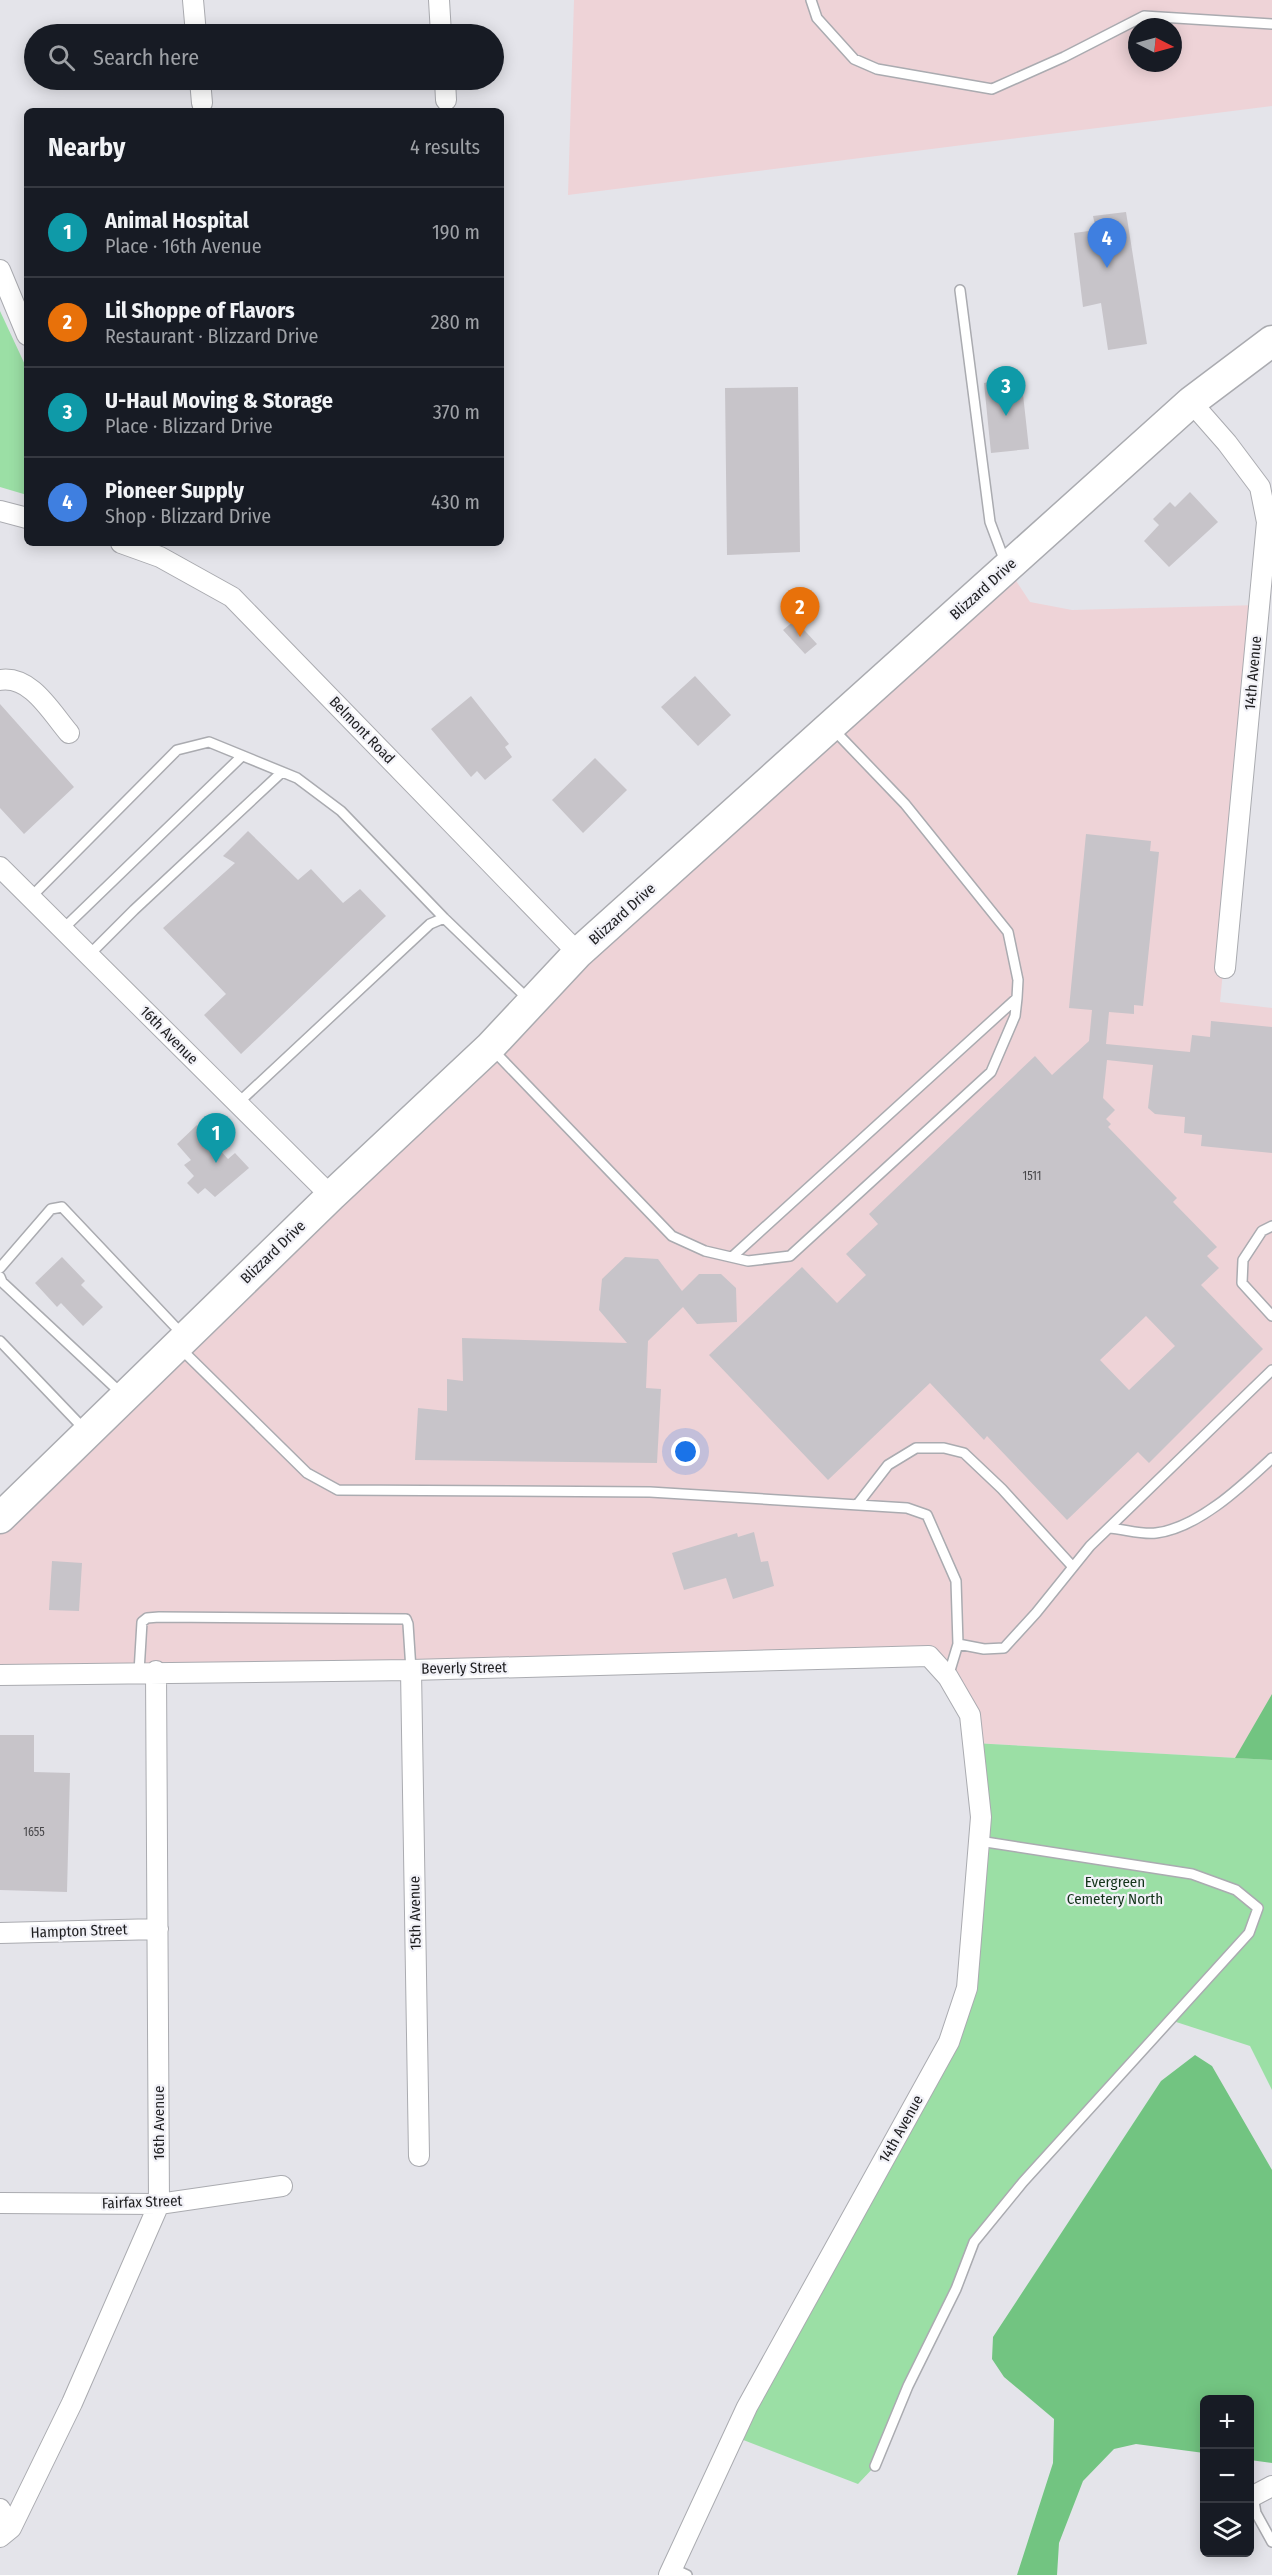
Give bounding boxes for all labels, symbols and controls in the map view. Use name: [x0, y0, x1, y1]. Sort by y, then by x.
north arrow: [1128, 18, 1182, 72]
search box: [24, 24, 504, 90]
icon: search: [45, 41, 78, 74]
text: Search here: [93, 44, 199, 71]
text: Nearby: [48, 132, 125, 163]
text: 4 results: [410, 135, 480, 159]
text: Animal Hospital: [105, 207, 249, 234]
pin: 4: [1088, 218, 1126, 268]
text: 1: [63, 220, 72, 244]
text: 190 m: [432, 220, 480, 244]
text: Place · 16th Avenue: [105, 234, 262, 258]
text: Lil Shoppe of Flavors: [105, 297, 295, 324]
text: 2: [63, 310, 72, 334]
text: 280 m: [431, 310, 480, 334]
text: Restaurant · Blizzard Drive: [105, 324, 318, 348]
pin: 3: [986, 366, 1026, 416]
text: U-Haul Moving & Storage: [105, 387, 333, 414]
text: 3: [63, 400, 72, 424]
text: 370 m: [433, 400, 480, 424]
text: Place · Blizzard Drive: [105, 414, 273, 438]
text: Pioneer Supply: [105, 477, 244, 504]
text: 4: [62, 490, 73, 514]
text: 430 m: [431, 490, 480, 514]
text: Shop · Blizzard Drive: [105, 504, 271, 528]
street label: Blizzard Drive: [946, 555, 1020, 623]
pin: 2: [780, 588, 820, 637]
street label: 14th Avenue: [1241, 635, 1265, 711]
street label: Belmont Road: [326, 693, 398, 767]
street label: Blizzard Drive: [585, 880, 659, 948]
street label: 16th Avenue: [136, 1002, 202, 1068]
pin: 1: [196, 1114, 236, 1163]
house number: 1511: [1023, 1169, 1041, 1183]
street label: Blizzard Drive: [237, 1217, 309, 1287]
your location: [671, 1437, 700, 1466]
street label: Beverly Street: [421, 1658, 507, 1678]
house number: 1655: [23, 1825, 45, 1839]
park label: Evergreen Cemetery North: [1067, 1873, 1163, 1908]
street label: 15th Avenue: [405, 1876, 425, 1950]
street label: Hampton Street: [30, 1920, 128, 1942]
street label: 16th Avenue: [150, 2086, 168, 2160]
street label: 14th Avenue: [875, 2092, 927, 2166]
street label: Fairfax Street: [101, 2192, 183, 2212]
map controls: [1200, 2395, 1254, 2557]
button: +: [1200, 2395, 1254, 2449]
button: −: [1200, 2449, 1254, 2503]
button: layers: [1200, 2503, 1254, 2557]

